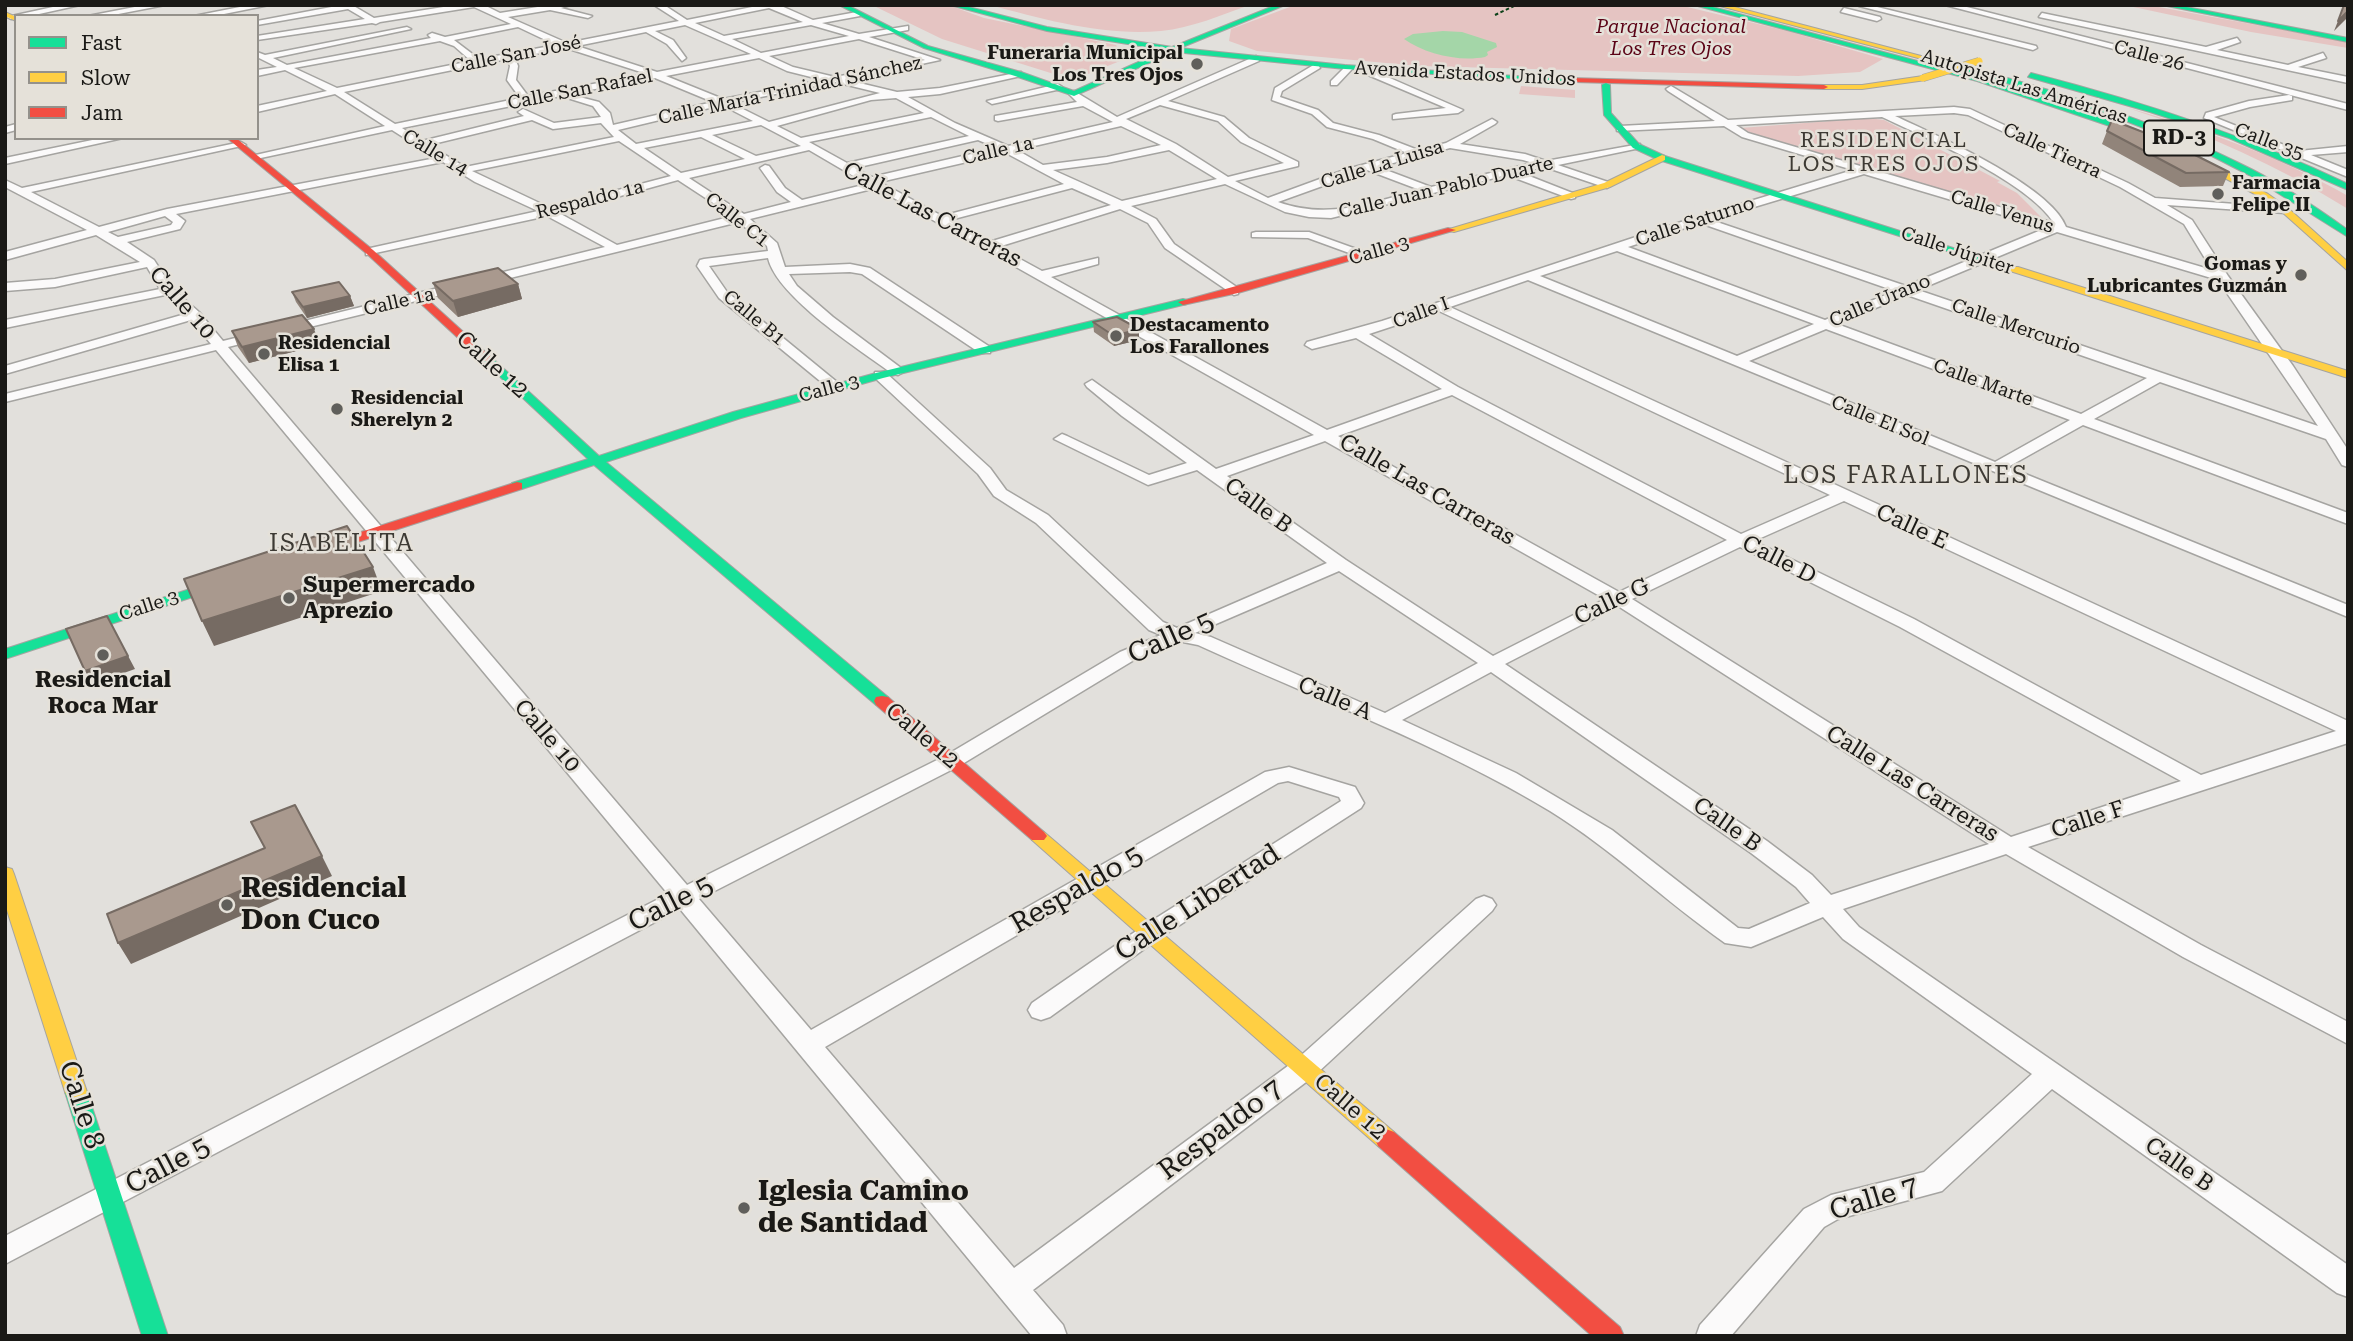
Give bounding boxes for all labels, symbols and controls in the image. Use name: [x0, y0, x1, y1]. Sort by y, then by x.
legend: [14, 14, 259, 140]
park label: Parque Nacional Los Tres Ojos: [1596, 16, 1746, 60]
text: Fast: [81, 31, 122, 55]
street label: Calle San José: [449, 31, 583, 79]
street label: Calle 26: [2111, 36, 2187, 76]
place label: Funeraria Municipal Los Tres Ojos: [987, 42, 1183, 86]
street label: Autopista Las Américas: [1918, 45, 2130, 129]
street label: Calle María Trinidad Sánchez: [656, 52, 924, 130]
marker: Funeraria Municipal Los Tres Ojos: [1189, 56, 1205, 72]
street label: Avenida Estados Unidos: [1354, 57, 1576, 91]
street label: Calle San Rafael: [506, 65, 654, 115]
text: Slow: [81, 66, 130, 90]
text: Jam: [81, 101, 123, 125]
street label: Calle Tierra: [1999, 118, 2105, 184]
street label: Calle 35: [2231, 118, 2307, 166]
road number: RD-3: [2144, 120, 2214, 156]
street label: Calle 14: [398, 125, 472, 181]
district label: RESIDENCIAL LOS TRES OJOS: [1789, 128, 1979, 178]
street label: Calle 1a: [960, 132, 1036, 170]
street label: Calle La Luisa: [1318, 136, 1446, 194]
street label: Calle Juan Pablo Duarte: [1337, 152, 1555, 224]
street label: Calle Las Carreras: [838, 156, 1026, 274]
place label: Farmacia Felipe II: [2232, 172, 2320, 216]
street label: Respaldo 1a: [534, 176, 646, 224]
street label: Calle Venus: [1948, 186, 2056, 238]
marker: Farmacia Felipe II: [2210, 186, 2226, 202]
street label: Calle C1: [700, 188, 774, 252]
street label: Calle Saturno: [1633, 192, 1757, 252]
street label: Calle Júpiter: [1898, 222, 2016, 280]
street label: Calle 3: [1346, 232, 1412, 270]
place label: Gomas y Lubricantes Guzmán: [2087, 253, 2287, 297]
street label: Calle 10: [143, 261, 221, 345]
marker: Gomas y Lubricantes Guzmán: [2293, 267, 2309, 283]
street label: Calle Urano: [1826, 269, 1934, 333]
street label: Calle 1a: [361, 283, 437, 321]
street label: Calle B1: [718, 285, 790, 351]
street label: Calle I: [1390, 292, 1452, 334]
street label: Calle Mercurio: [1949, 294, 2083, 360]
place label: Destacamento Los Farallones: [1130, 314, 1269, 358]
street label: Calle 12: [450, 326, 534, 404]
marker: Destacamento Los Farallones: [1108, 328, 1124, 344]
place label: Residencial Elisa 1: [278, 332, 390, 376]
marker: Residencial Elisa 1: [256, 346, 272, 362]
street label: Calle Marte: [1930, 354, 2036, 412]
street label: Calle 3: [796, 370, 862, 408]
place label: Residencial Sherelyn 2: [351, 387, 463, 431]
street label: Calle El Sol: [1828, 391, 1932, 451]
marker: Residencial Sherelyn 2: [329, 401, 345, 417]
street label: Calle Las Carreras: [1334, 429, 1520, 551]
district label: LOS FARALLONES: [1785, 462, 2027, 490]
street label: Calle B: [1219, 472, 1297, 540]
street label: Calle E: [1872, 498, 1952, 556]
district label: ISABELITA: [270, 530, 414, 558]
street label: Calle D: [1737, 530, 1821, 590]
place label: Supermercado Aprezio: [303, 571, 475, 625]
street label: Calle G: [1570, 573, 1654, 631]
street label: Calle 3: [116, 586, 182, 626]
marker: Supermercado Aprezio: [281, 590, 297, 606]
street label: Calle 5: [1123, 604, 1219, 672]
marker: Residencial Roca Mar: [95, 647, 111, 663]
place label: Residencial Roca Mar: [35, 666, 171, 720]
street label: Calle A: [1294, 671, 1376, 727]
street label: Calle 10: [508, 694, 586, 778]
street label: Calle 12: [880, 697, 964, 775]
street label: Calle Las Carreras: [1821, 720, 2003, 848]
street label: Calle B: [1688, 792, 1766, 858]
street label: Calle F: [2048, 795, 2128, 845]
street label: Calle Libertad: [1109, 837, 1287, 969]
street label: Respaldo 5: [1005, 839, 1149, 941]
street label: Calle 5: [623, 868, 719, 940]
place label: Residencial Don Cuco: [241, 872, 406, 938]
marker: Residencial Don Cuco: [219, 897, 235, 913]
street label: Calle 8: [51, 1057, 111, 1153]
street label: Calle 12: [1308, 1068, 1392, 1146]
street label: Respaldo 7: [1152, 1072, 1290, 1188]
street label: Calle 5: [120, 1130, 216, 1202]
street label: Calle B: [2140, 1132, 2218, 1198]
street label: Calle 7: [1826, 1170, 1922, 1228]
place label: Iglesia Camino de Santidad: [758, 1175, 969, 1241]
marker: Iglesia Camino de Santidad: [736, 1200, 752, 1216]

